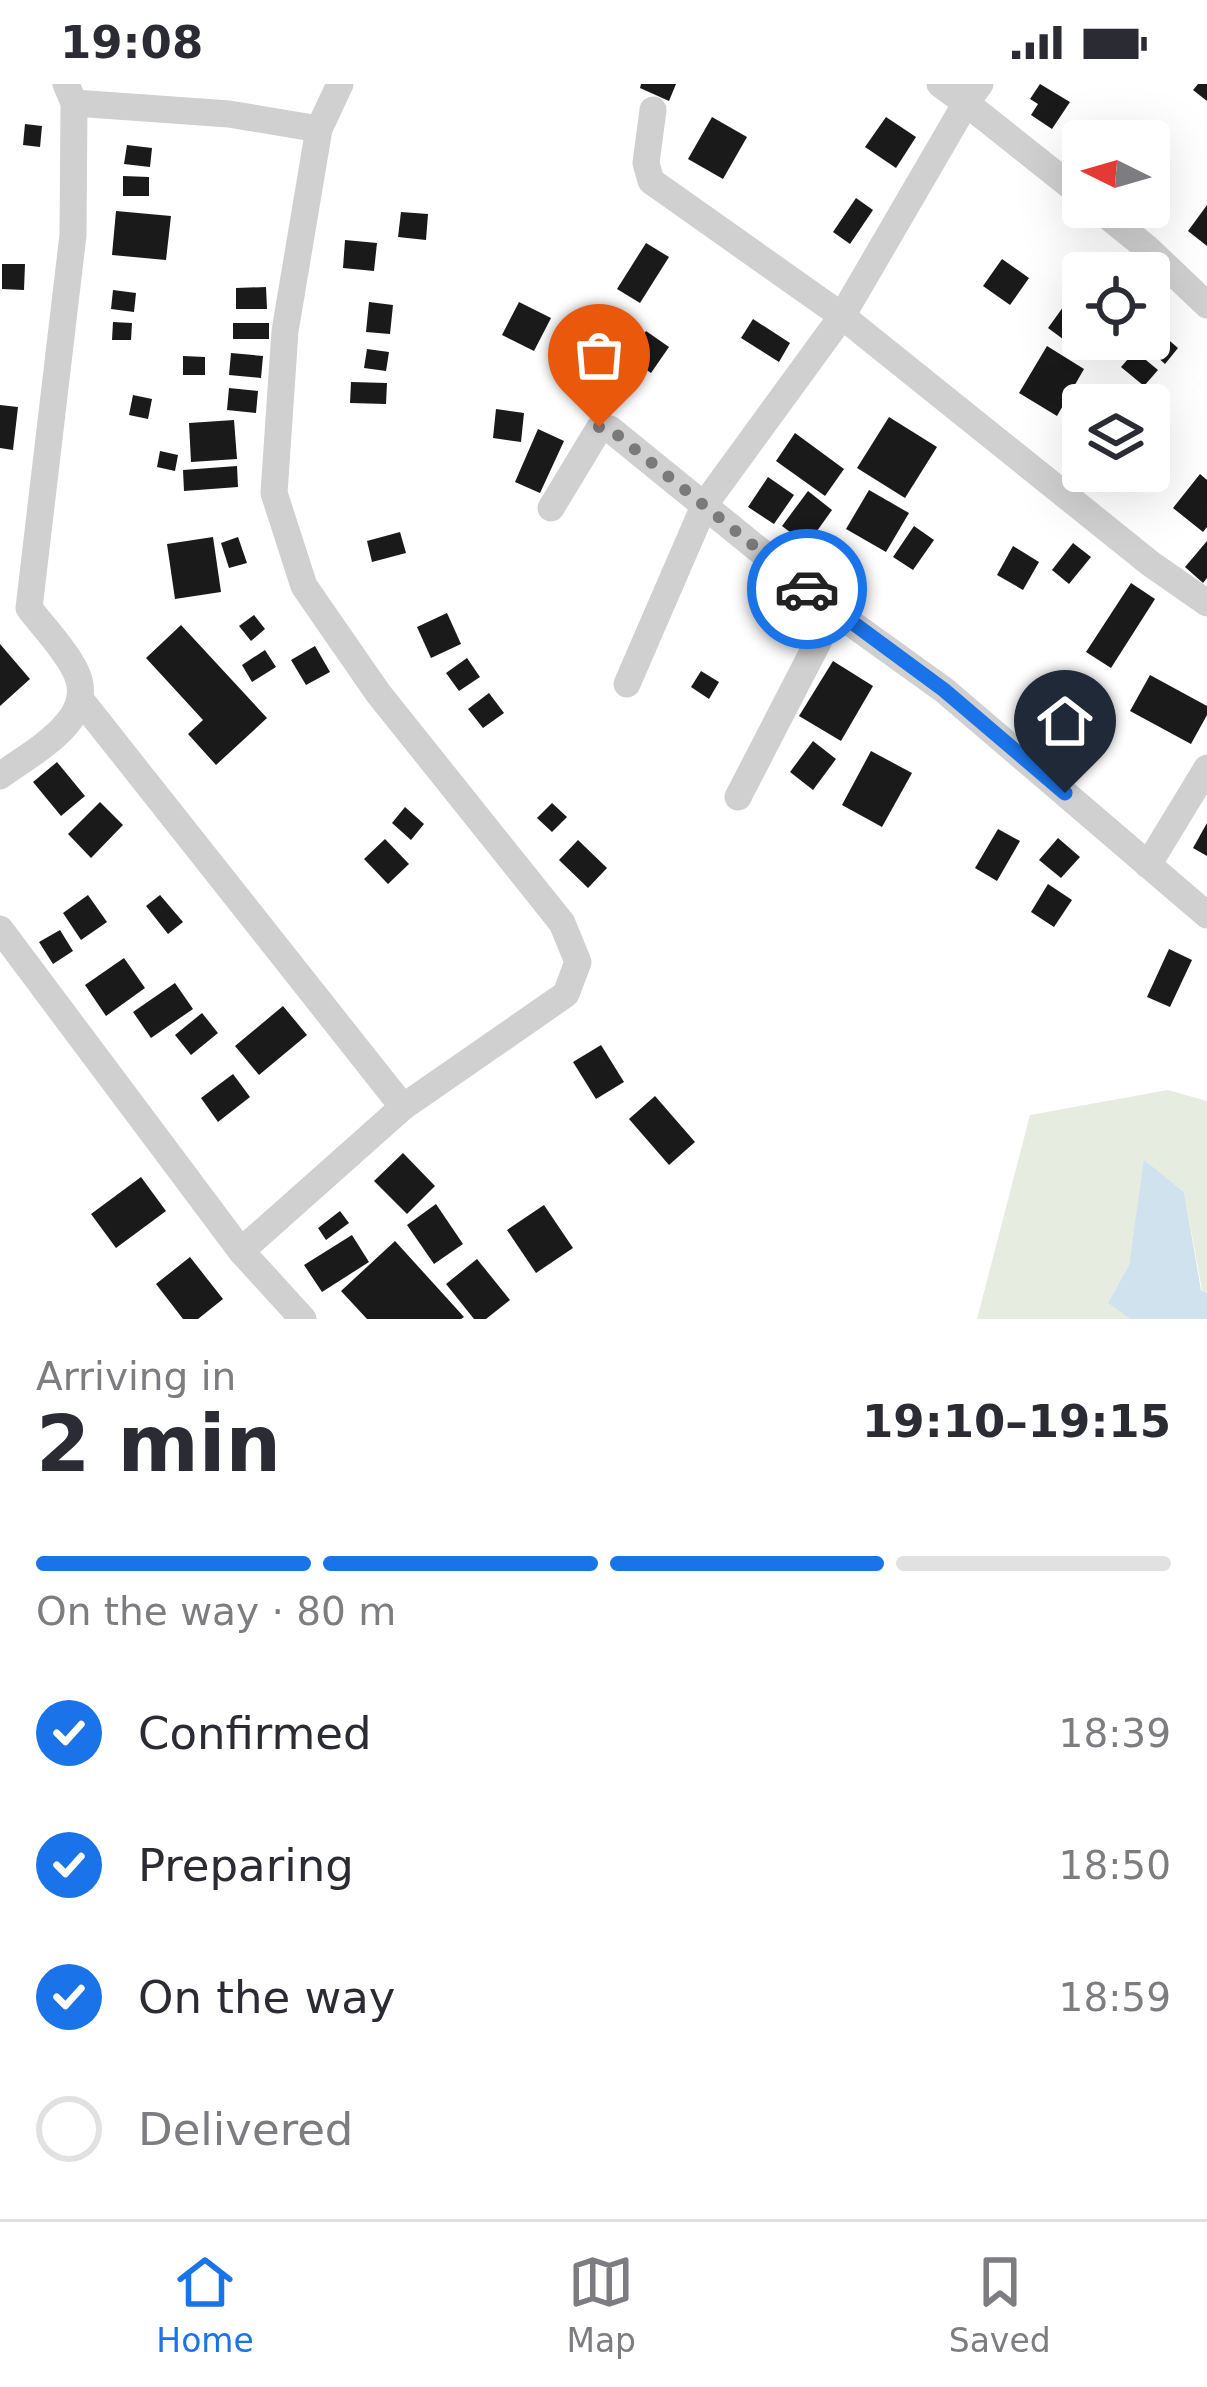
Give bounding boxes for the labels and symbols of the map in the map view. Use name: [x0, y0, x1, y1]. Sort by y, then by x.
north arrow: [1062, 120, 1170, 228]
pin: [548, 304, 650, 427]
courier: [747, 529, 867, 649]
pin: [1014, 670, 1116, 793]

